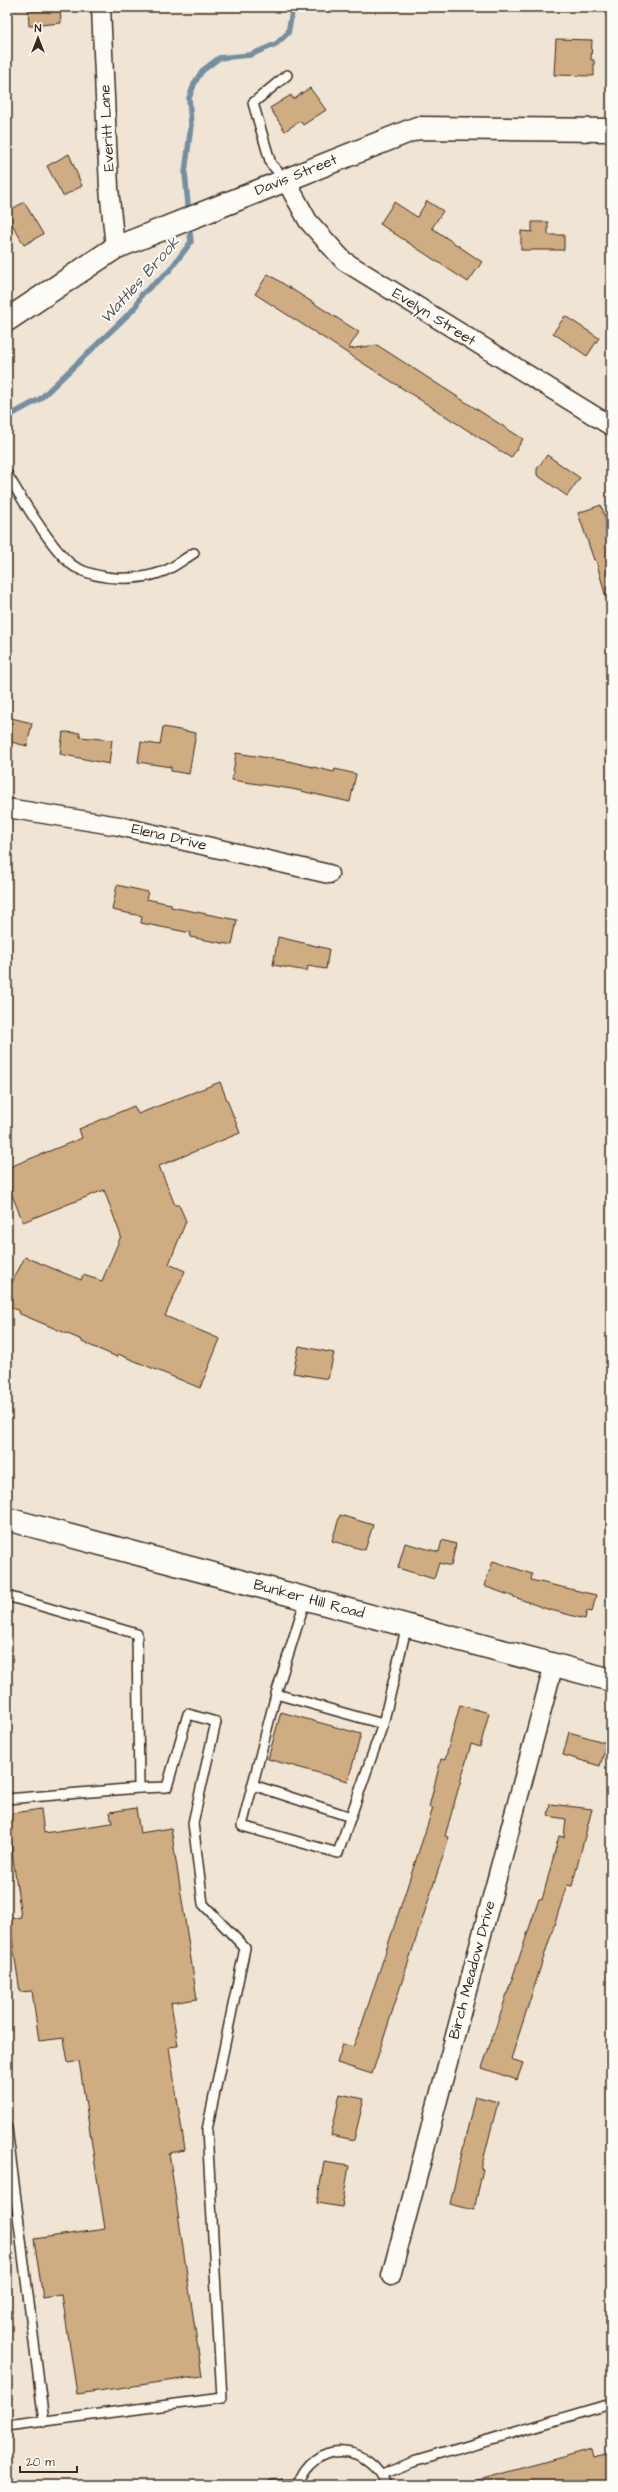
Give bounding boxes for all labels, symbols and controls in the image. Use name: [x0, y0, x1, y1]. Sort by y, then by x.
north arrow: [18, 18, 58, 58]
text: N: [35, 21, 42, 36]
street label: Everitt Lane: [94, 84, 120, 172]
street label: Davis Street: [252, 149, 340, 201]
water label: Wattles Brook: [95, 231, 186, 328]
street label: Evelyn Street: [388, 283, 480, 352]
street label: Elena Drive: [129, 818, 209, 856]
street label: Bunker Hill Road: [251, 1574, 367, 1624]
street label: Birch Meadow Drive: [443, 1898, 501, 2042]
scale bar: [20, 2448, 77, 2474]
text: 20 m: [26, 2454, 55, 2471]

